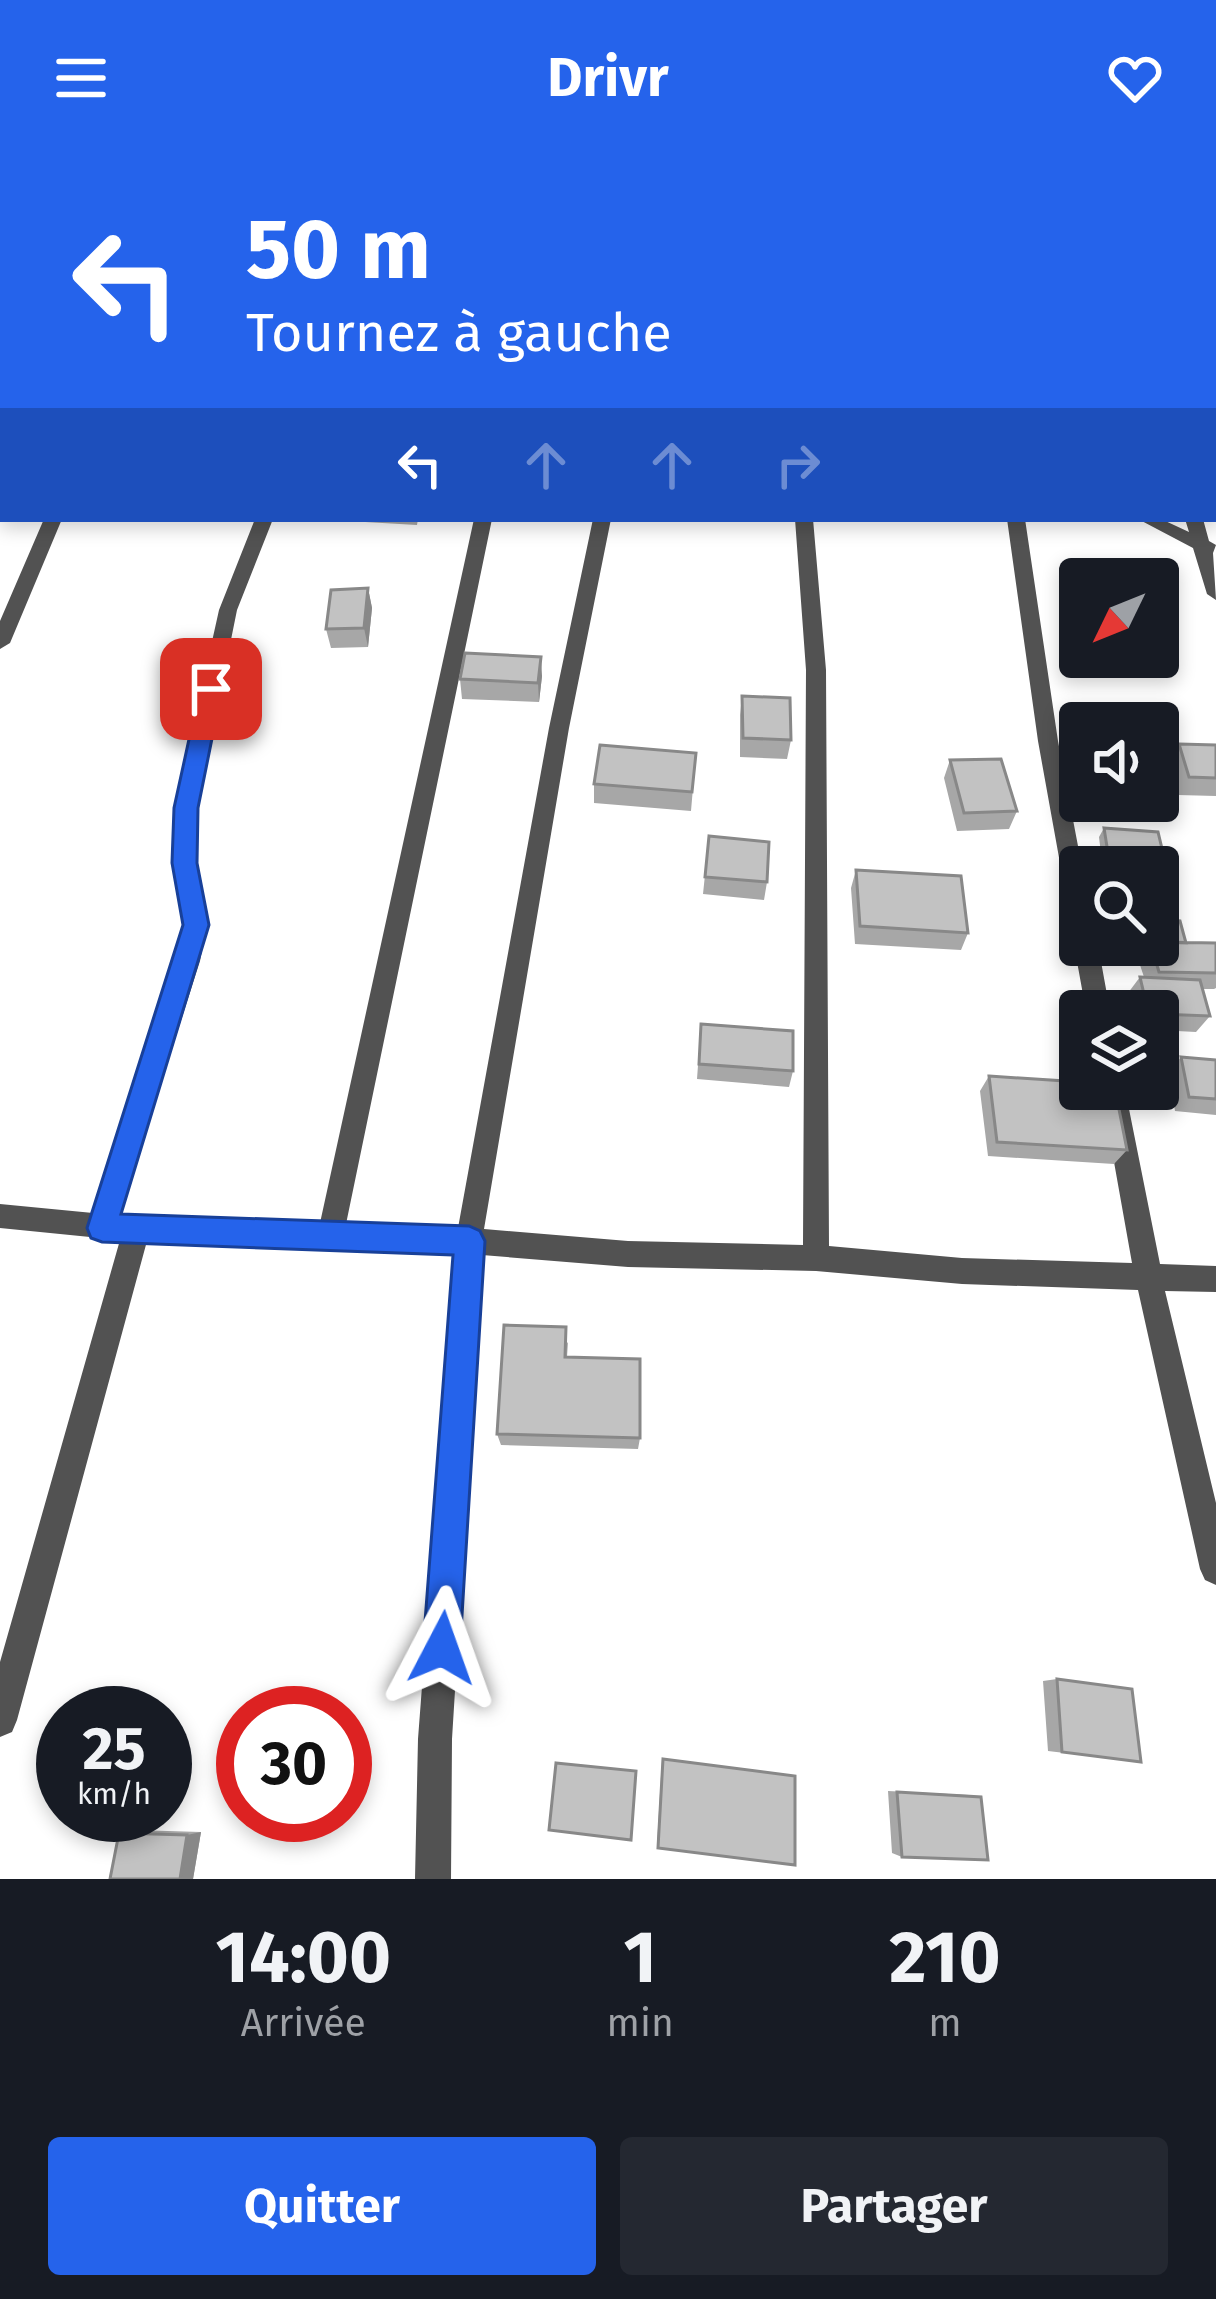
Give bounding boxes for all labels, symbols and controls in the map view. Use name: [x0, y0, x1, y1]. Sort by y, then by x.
icon: menu: [48, 45, 114, 111]
icon: heart: [1102, 45, 1168, 111]
text: Drivr: [547, 46, 669, 110]
text: 50 m: [246, 199, 431, 300]
icon: left: [48, 204, 204, 360]
text: Tournez à gauche: [246, 301, 672, 365]
icon: left: [387, 432, 453, 498]
icon: ahead: [513, 432, 579, 498]
icon: ahead: [639, 432, 705, 498]
icon: right: [765, 432, 831, 498]
north arrow: [1059, 558, 1179, 678]
map controls: [1059, 558, 1179, 1110]
pin: [160, 638, 262, 740]
icon: arrive: [178, 656, 244, 722]
button: sound: [1059, 702, 1179, 822]
button: search: [1059, 846, 1179, 966]
button: layers: [1059, 990, 1179, 1110]
position arrow: [379, 1585, 505, 1711]
speed limit sign: 30: [216, 1686, 372, 1842]
text: 25: [82, 1713, 146, 1785]
text: km/h: [77, 1776, 151, 1812]
text: 14:00: [215, 1915, 391, 2001]
text: 1: [624, 1915, 657, 2001]
text: 210: [889, 1915, 1001, 2001]
text: Arrivée: [241, 2000, 366, 2046]
text: min: [607, 2000, 674, 2046]
text: m: [928, 2000, 962, 2046]
button: Quitter: [48, 2137, 596, 2275]
button: Partager: [620, 2137, 1168, 2275]

